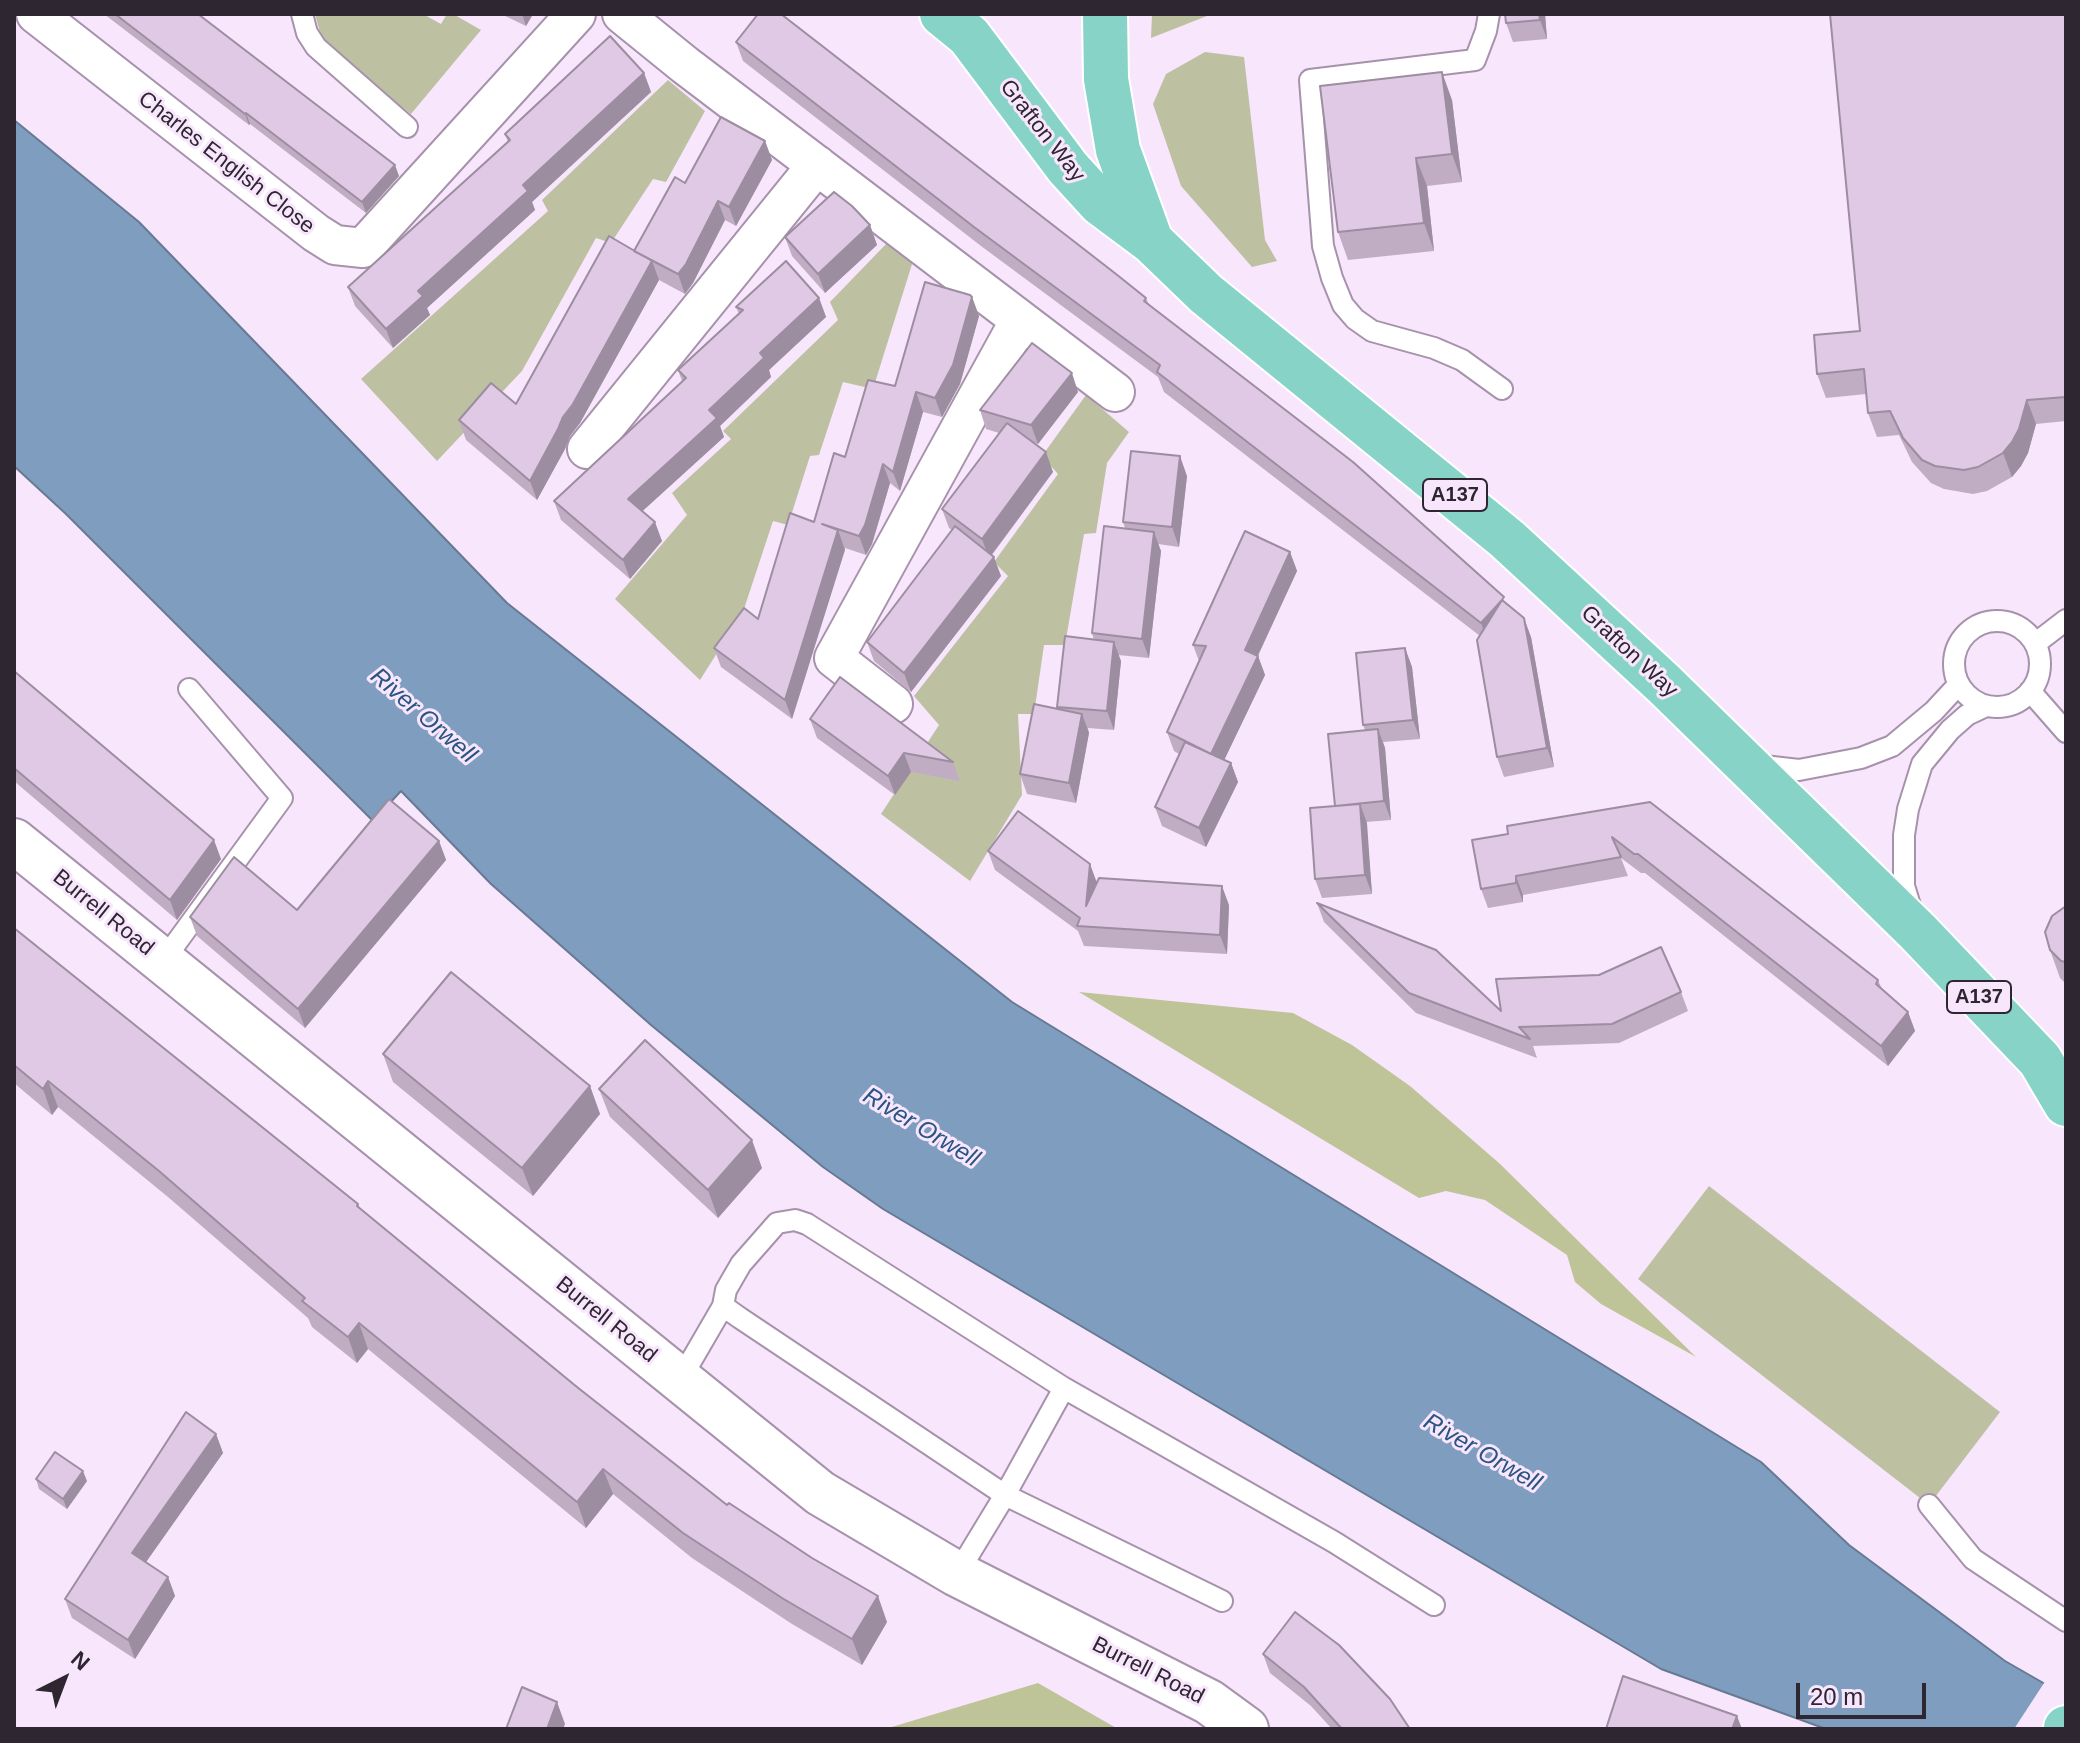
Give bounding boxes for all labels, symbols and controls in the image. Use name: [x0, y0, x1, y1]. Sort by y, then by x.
street label: Grafton Way: [994, 75, 1090, 187]
street label: Charles English Close: [133, 86, 319, 240]
road number: A137: [1423, 479, 1487, 511]
street label: Grafton Way: [1575, 601, 1683, 703]
water label: River Orwell: [364, 662, 482, 770]
street label: Burrell Road: [47, 864, 159, 962]
road number: A137: [1947, 981, 2011, 1013]
water label: River Orwell: [858, 1082, 984, 1174]
street label: Burrell Road: [550, 1271, 662, 1369]
water label: River Orwell: [1418, 1408, 1546, 1498]
street label: Burrell Road: [1088, 1631, 1208, 1711]
north arrow: [24, 1639, 104, 1719]
text: N: [66, 1646, 95, 1675]
scale bar: [1800, 1667, 1930, 1717]
text: 20 m: [1810, 1683, 1863, 1710]

